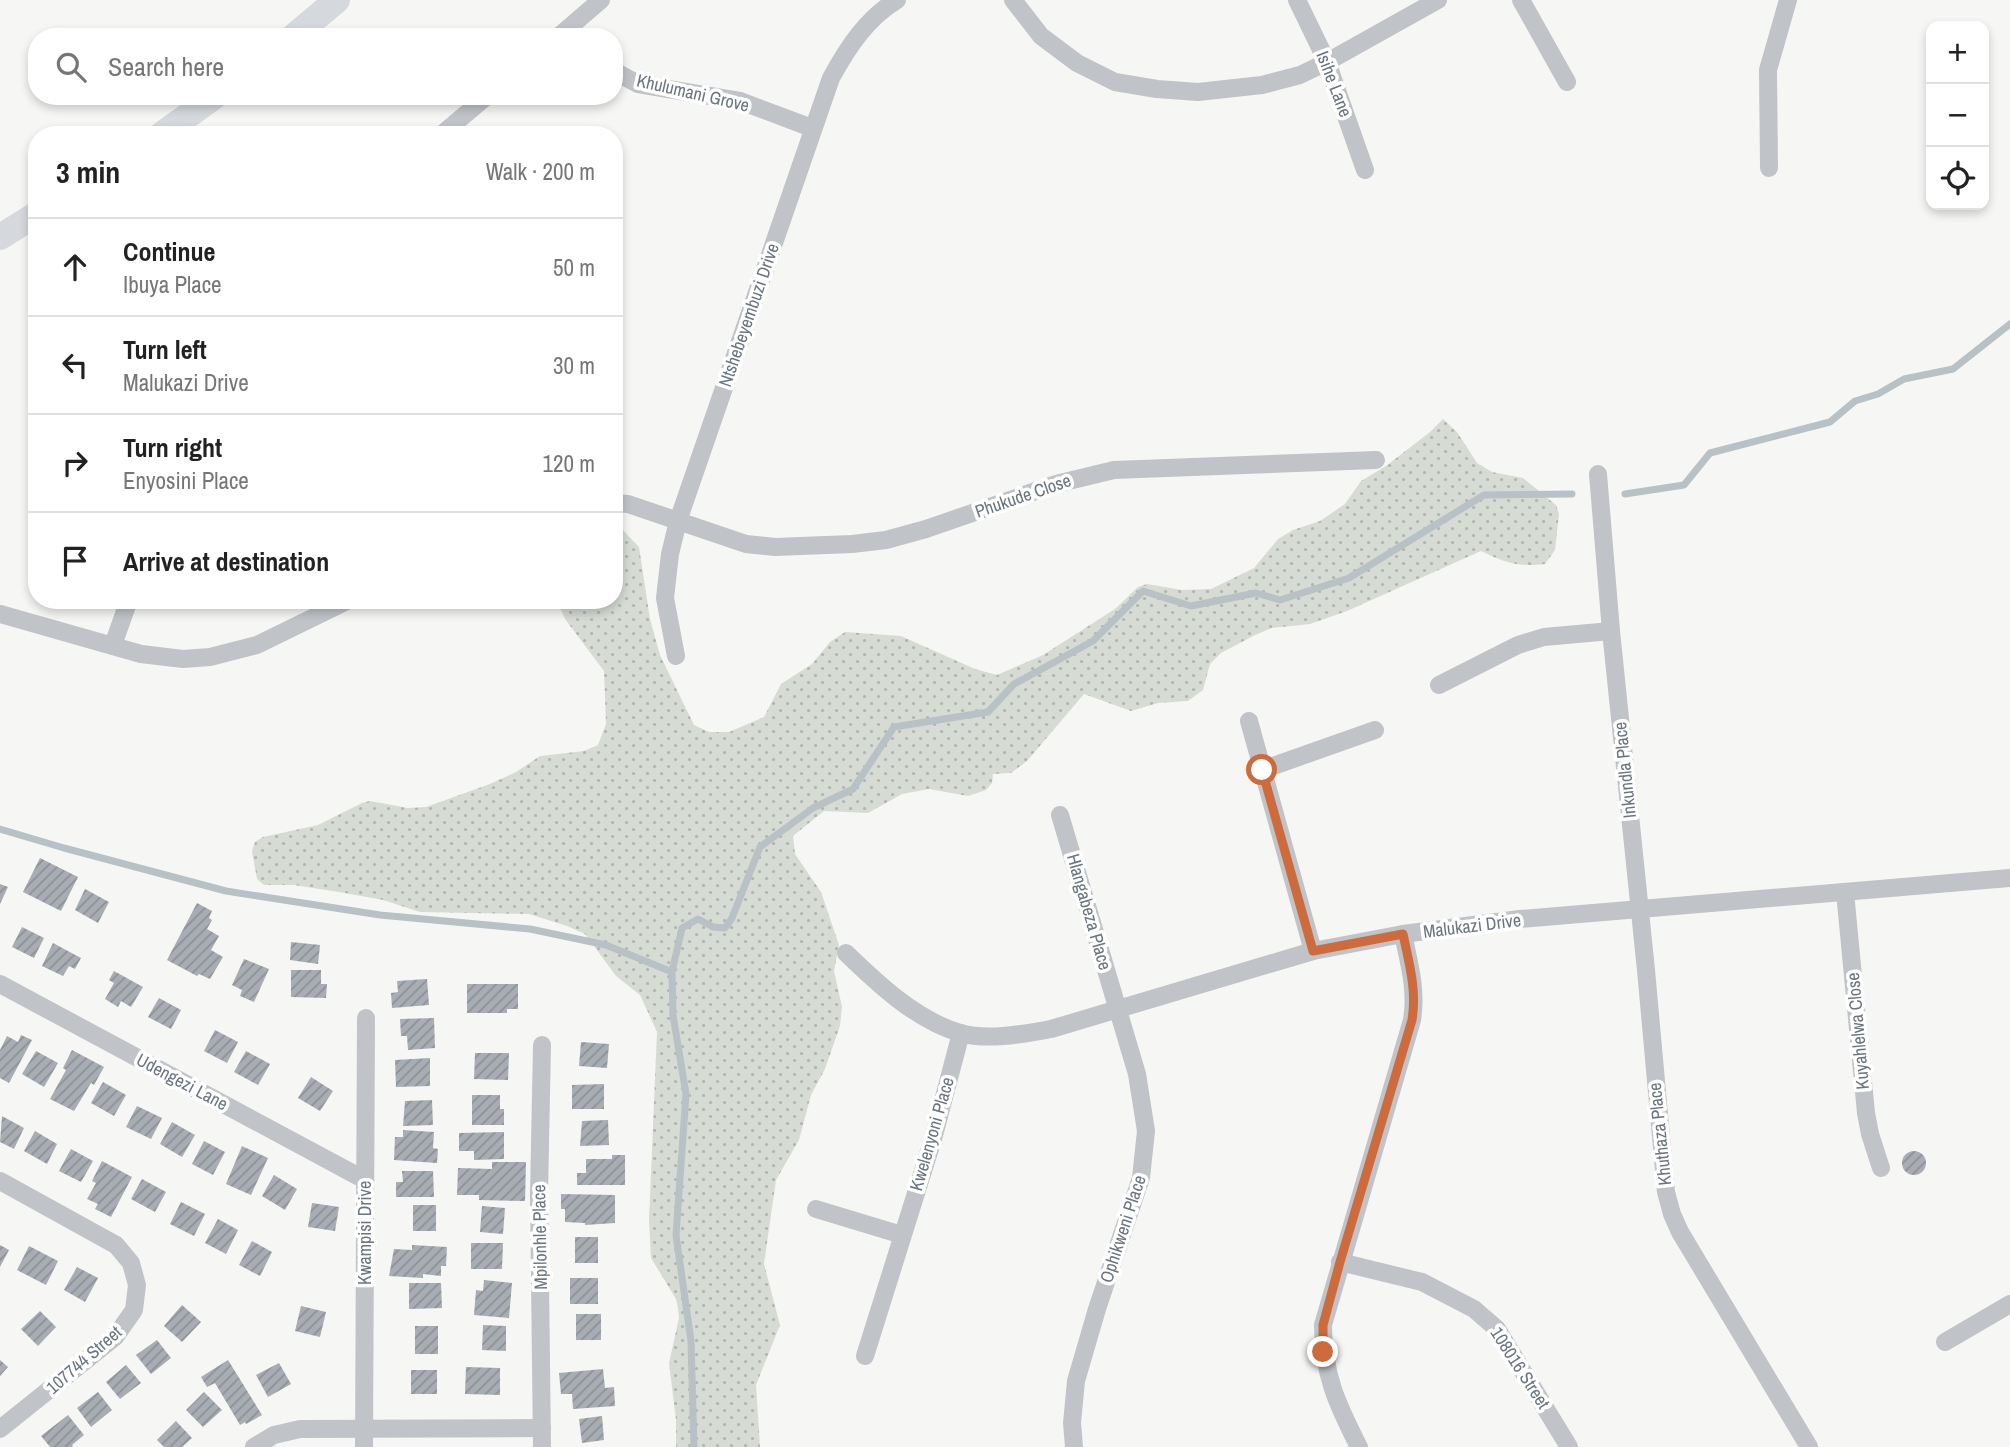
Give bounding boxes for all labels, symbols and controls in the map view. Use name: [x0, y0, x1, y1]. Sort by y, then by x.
map controls: [1926, 21, 1989, 210]
button: +: [1926, 21, 1989, 84]
search box: [28, 28, 623, 105]
street label: Isihe Lane: [1310, 47, 1358, 120]
icon: search: [52, 48, 90, 86]
text: Search here: [108, 49, 224, 84]
street label: Khulumani Grove: [634, 67, 752, 118]
button: −: [1926, 84, 1989, 147]
button: locate: [1926, 147, 1989, 210]
text: 3 min: [56, 152, 120, 192]
text: Walk · 200 m: [486, 156, 595, 187]
text: Continue: [123, 234, 215, 269]
street label: Ntshebeyembuzi Drive: [712, 240, 785, 390]
icon: ahead: [56, 248, 94, 286]
text: 50 m: [553, 252, 595, 283]
text: Ibuya Place: [123, 269, 222, 300]
text: Turn left: [123, 332, 207, 367]
icon: left: [56, 346, 94, 384]
text: 30 m: [553, 350, 595, 381]
text: Malukazi Drive: [123, 367, 249, 398]
text: Turn right: [123, 430, 222, 465]
icon: right: [56, 444, 94, 482]
text: 120 m: [543, 448, 595, 479]
text: Enyosini Place: [123, 465, 249, 496]
street label: Phukude Close: [971, 467, 1074, 524]
icon: arrive: [56, 542, 94, 580]
text: Arrive at destination: [123, 544, 329, 579]
street label: Inkundla Place: [1607, 721, 1642, 820]
route start: [1246, 754, 1277, 785]
street label: Hlangabeza Place: [1061, 851, 1118, 973]
street label: Malukazi Drive: [1422, 907, 1522, 944]
street label: Kuyahlelwa Close: [1840, 972, 1875, 1091]
street label: Udengezi Lane: [132, 1047, 232, 1116]
street label: Kwelenyoni Place: [903, 1074, 960, 1194]
street label: Khuthaza Place: [1642, 1081, 1677, 1187]
street label: Ophikweni Place: [1093, 1172, 1152, 1286]
street label: Kwampisi Drive: [352, 1181, 377, 1285]
street label: Mpilonhle Place: [526, 1184, 553, 1290]
street label: 107744 Street: [40, 1320, 127, 1399]
street label: 108016 Street: [1485, 1322, 1556, 1413]
route end: [1307, 1336, 1338, 1367]

